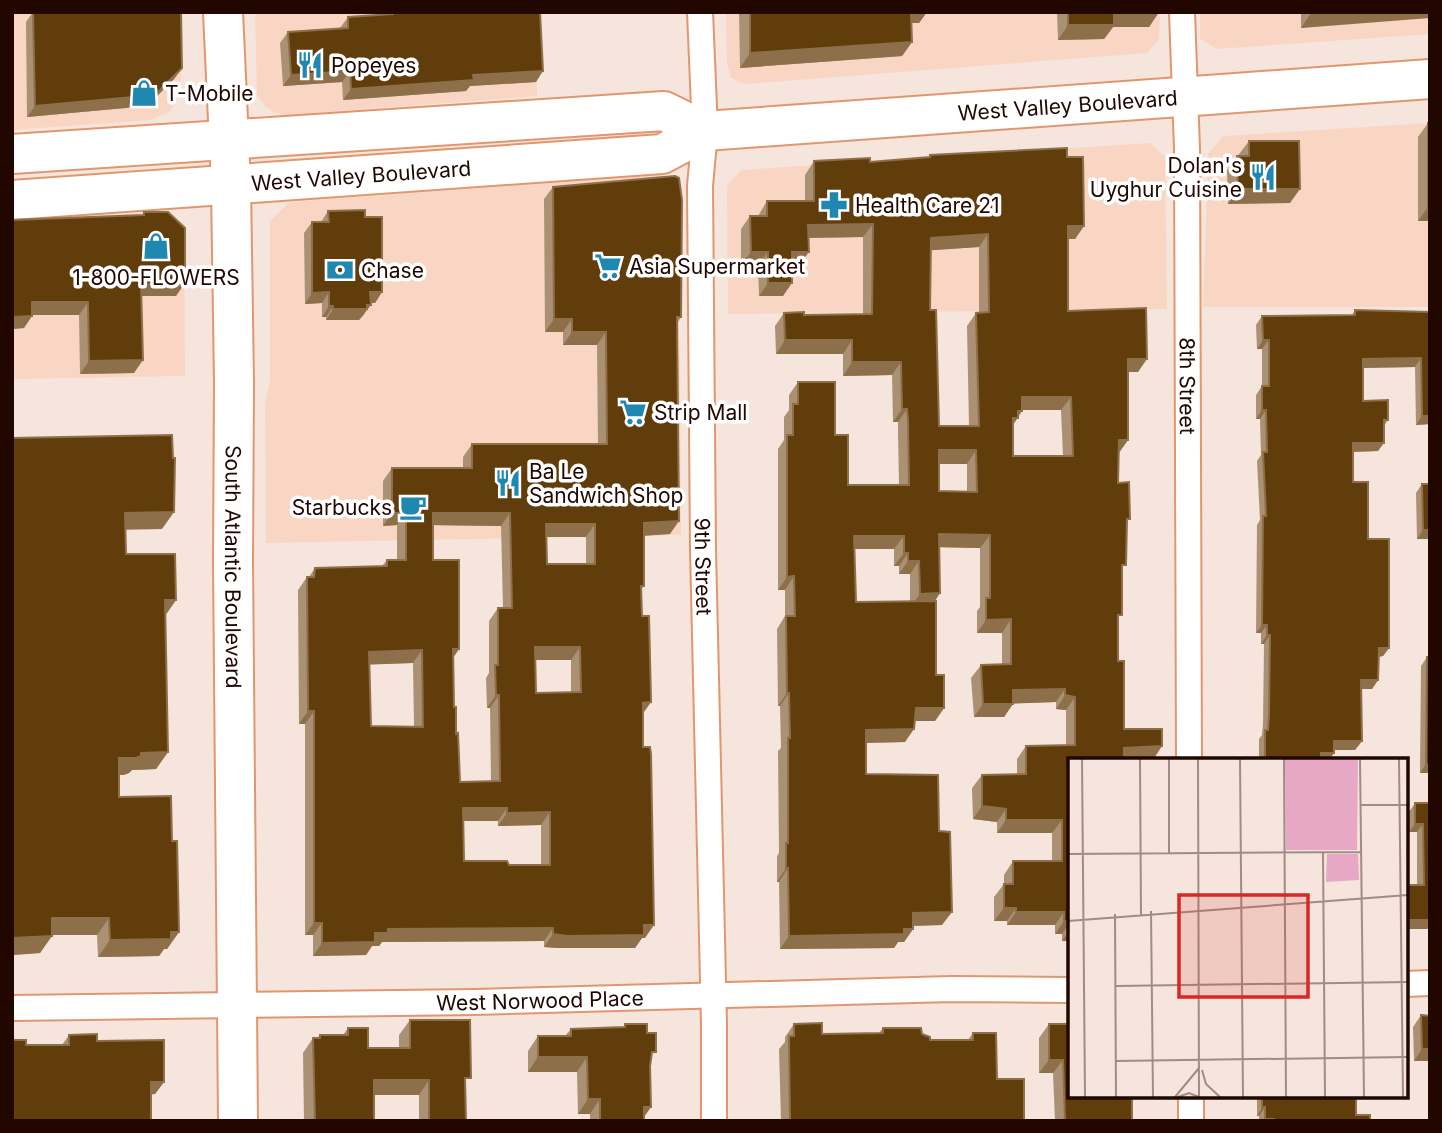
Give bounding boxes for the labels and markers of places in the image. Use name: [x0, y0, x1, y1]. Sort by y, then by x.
restaurant icon: Popeyes: [295, 50, 325, 80]
place label: Popeyes: [331, 53, 416, 78]
shop icon: T-Mobile: [129, 78, 159, 108]
place label: T-Mobile: [165, 81, 254, 106]
place label: Dolan's Uyghur Cuisine: [1090, 153, 1242, 202]
restaurant icon: Dolan's Uyghur Cuisine: [1248, 162, 1278, 192]
pharmacy icon: Health Care 21: [819, 190, 849, 220]
place label: Health Care 21: [855, 193, 1000, 218]
shop icon: 1-800-FLOWERS: [141, 231, 171, 261]
supermarket icon: Asia Supermarket: [593, 251, 623, 281]
place label: Asia Supermarket: [629, 254, 805, 279]
bank icon: Chase: [325, 255, 355, 285]
place label: Chase: [361, 258, 424, 283]
place label: 1-800-FLOWERS: [72, 265, 240, 290]
supermarket icon: Strip Mall: [618, 397, 648, 427]
place label: Strip Mall: [654, 400, 747, 425]
place label: Ba Le Sandwich Shop: [529, 459, 683, 508]
restaurant icon: Ba Le Sandwich Shop: [493, 468, 523, 498]
cafe icon: Starbucks: [398, 492, 428, 522]
place label: Starbucks: [292, 495, 392, 520]

